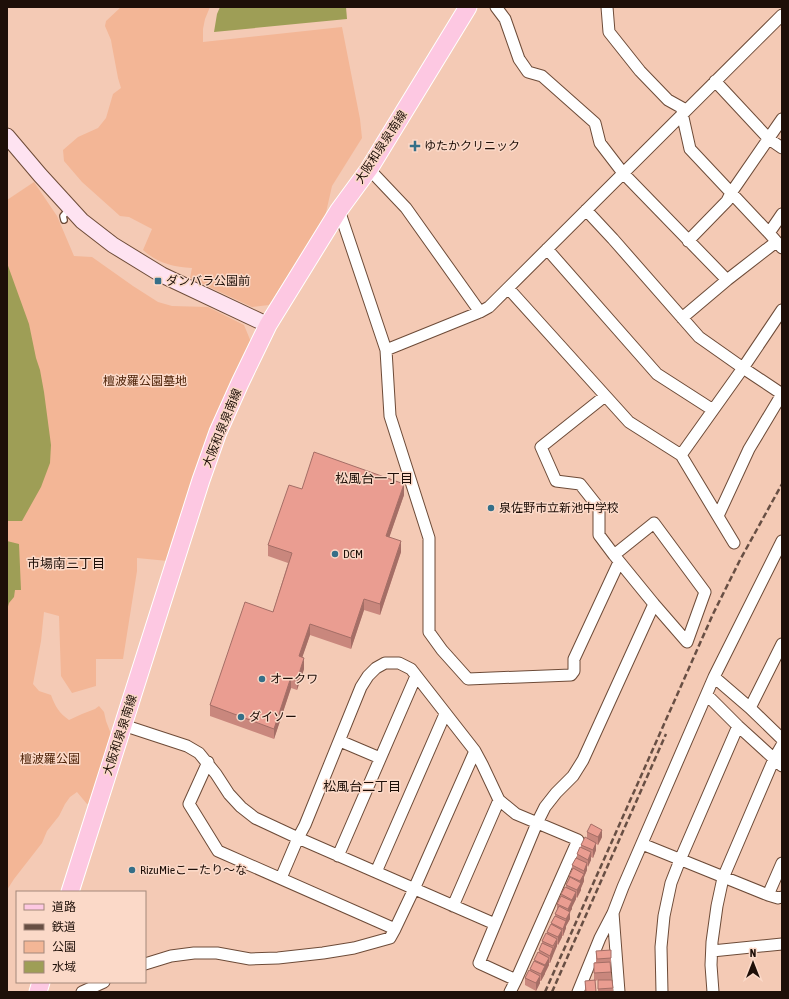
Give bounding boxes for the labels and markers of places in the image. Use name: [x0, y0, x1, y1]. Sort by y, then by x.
place label: ゆたかクリニック: [424, 139, 520, 153]
marker: ゆたかクリニック: [409, 140, 421, 152]
place label: ダンバラ公園前: [166, 274, 250, 288]
marker: ダンバラ公園前: [153, 276, 163, 286]
place label: 泉佐野市立新池中学校: [499, 501, 619, 515]
marker: 泉佐野市立新池中学校: [486, 503, 496, 513]
place label: DCM: [343, 547, 363, 561]
marker: DCM: [330, 549, 340, 559]
place label: オークワ: [270, 672, 318, 686]
marker: オークワ: [257, 674, 267, 684]
place label: ダイソー: [249, 710, 297, 724]
marker: ダイソー: [236, 712, 246, 722]
place label: RizuMieこーたり～な: [140, 863, 247, 877]
marker: RizuMieこーたり～な: [127, 865, 137, 875]

